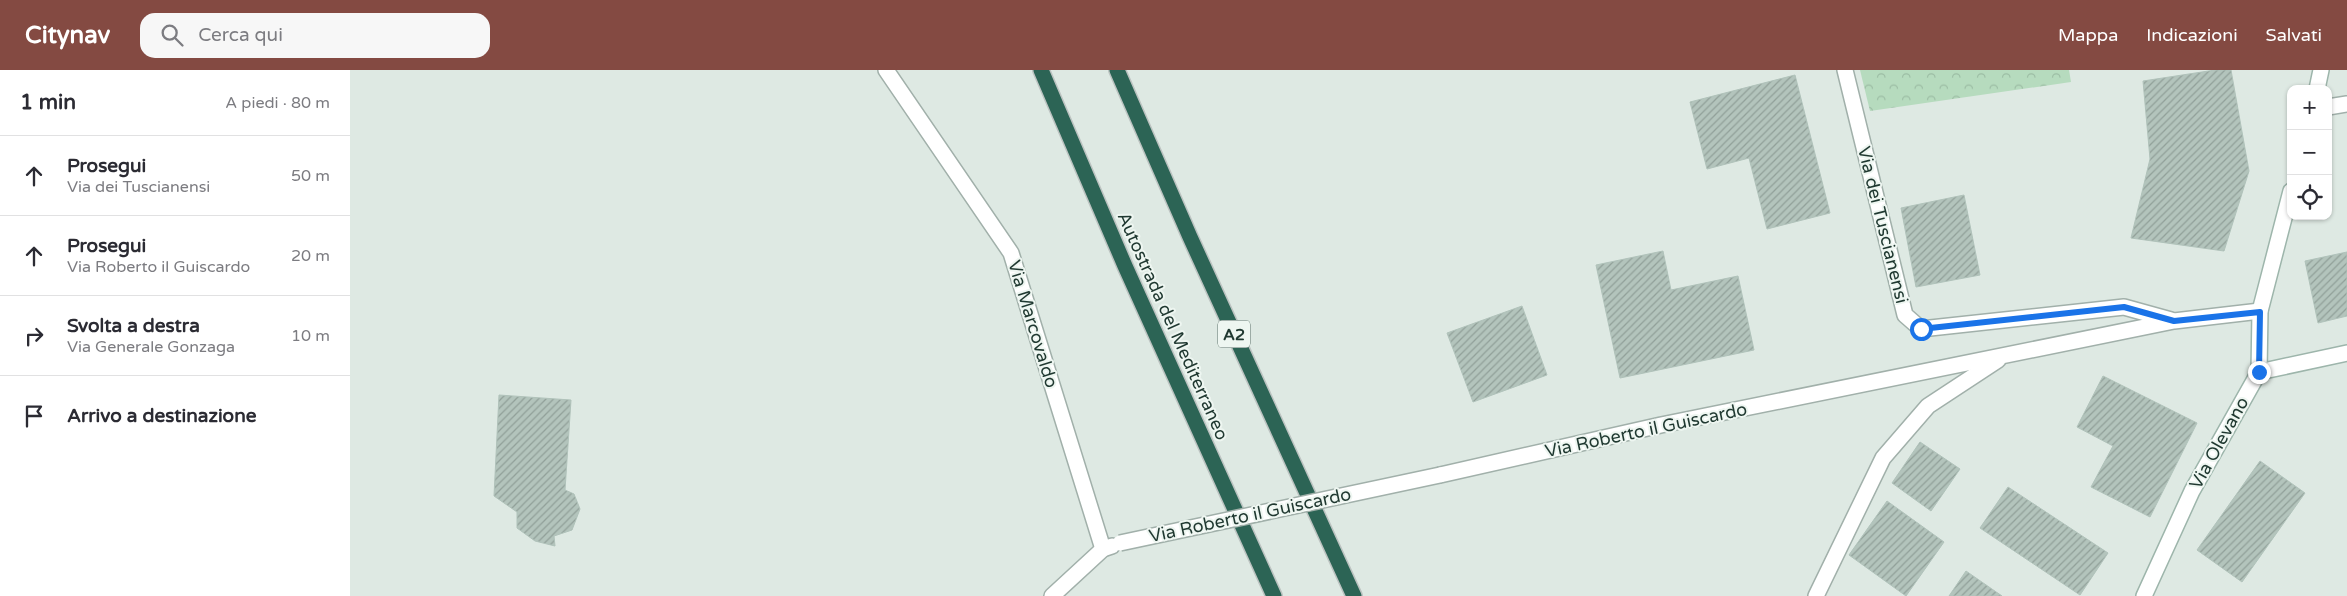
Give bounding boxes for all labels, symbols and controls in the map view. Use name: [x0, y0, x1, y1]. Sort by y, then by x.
search box: [140, 13, 490, 58]
text: Citynav: [25, 21, 110, 50]
icon: search: [158, 21, 186, 49]
text: Cerca qui: [198, 24, 283, 46]
text: Mappa: [2058, 24, 2118, 46]
text: Indicazioni: [2146, 24, 2238, 46]
text: Salvati: [2266, 24, 2322, 46]
map controls: [2287, 85, 2332, 220]
button: +: [2287, 85, 2332, 130]
text: 1 min: [20, 90, 76, 115]
text: A piedi · 80 m: [225, 93, 330, 113]
button: −: [2287, 130, 2332, 175]
street label: Via dei Tuscianensi: [1853, 144, 1913, 306]
text: Prosegui: [67, 155, 146, 177]
icon: ahead: [20, 162, 48, 190]
text: 50 m: [291, 166, 330, 186]
button: locate: [2287, 175, 2332, 220]
text: Via dei Tuscianensi: [67, 177, 210, 197]
street label: Autostrada del Mediterraneo: [1113, 209, 1233, 443]
text: Prosegui: [67, 235, 146, 257]
icon: ahead: [20, 242, 48, 270]
text: 20 m: [291, 246, 330, 266]
text: Via Roberto il Guiscardo: [67, 257, 250, 277]
street label: Via Marcovaldo: [1003, 257, 1063, 391]
text: Svolta a destra: [67, 315, 200, 337]
route start: [1910, 318, 1933, 341]
road number: A2: [1218, 320, 1250, 348]
icon: right: [20, 322, 48, 350]
text: 10 m: [291, 326, 330, 346]
text: Via Generale Gonzaga: [67, 337, 235, 357]
route end: [2248, 361, 2271, 384]
street label: Via Olevano: [2185, 393, 2253, 493]
street label: Via Roberto il Guiscardo: [1543, 398, 1749, 462]
icon: arrive: [20, 402, 48, 430]
text: Arrivo a destinazione: [67, 405, 257, 427]
street label: Via Roberto il Guiscardo: [1147, 483, 1353, 547]

